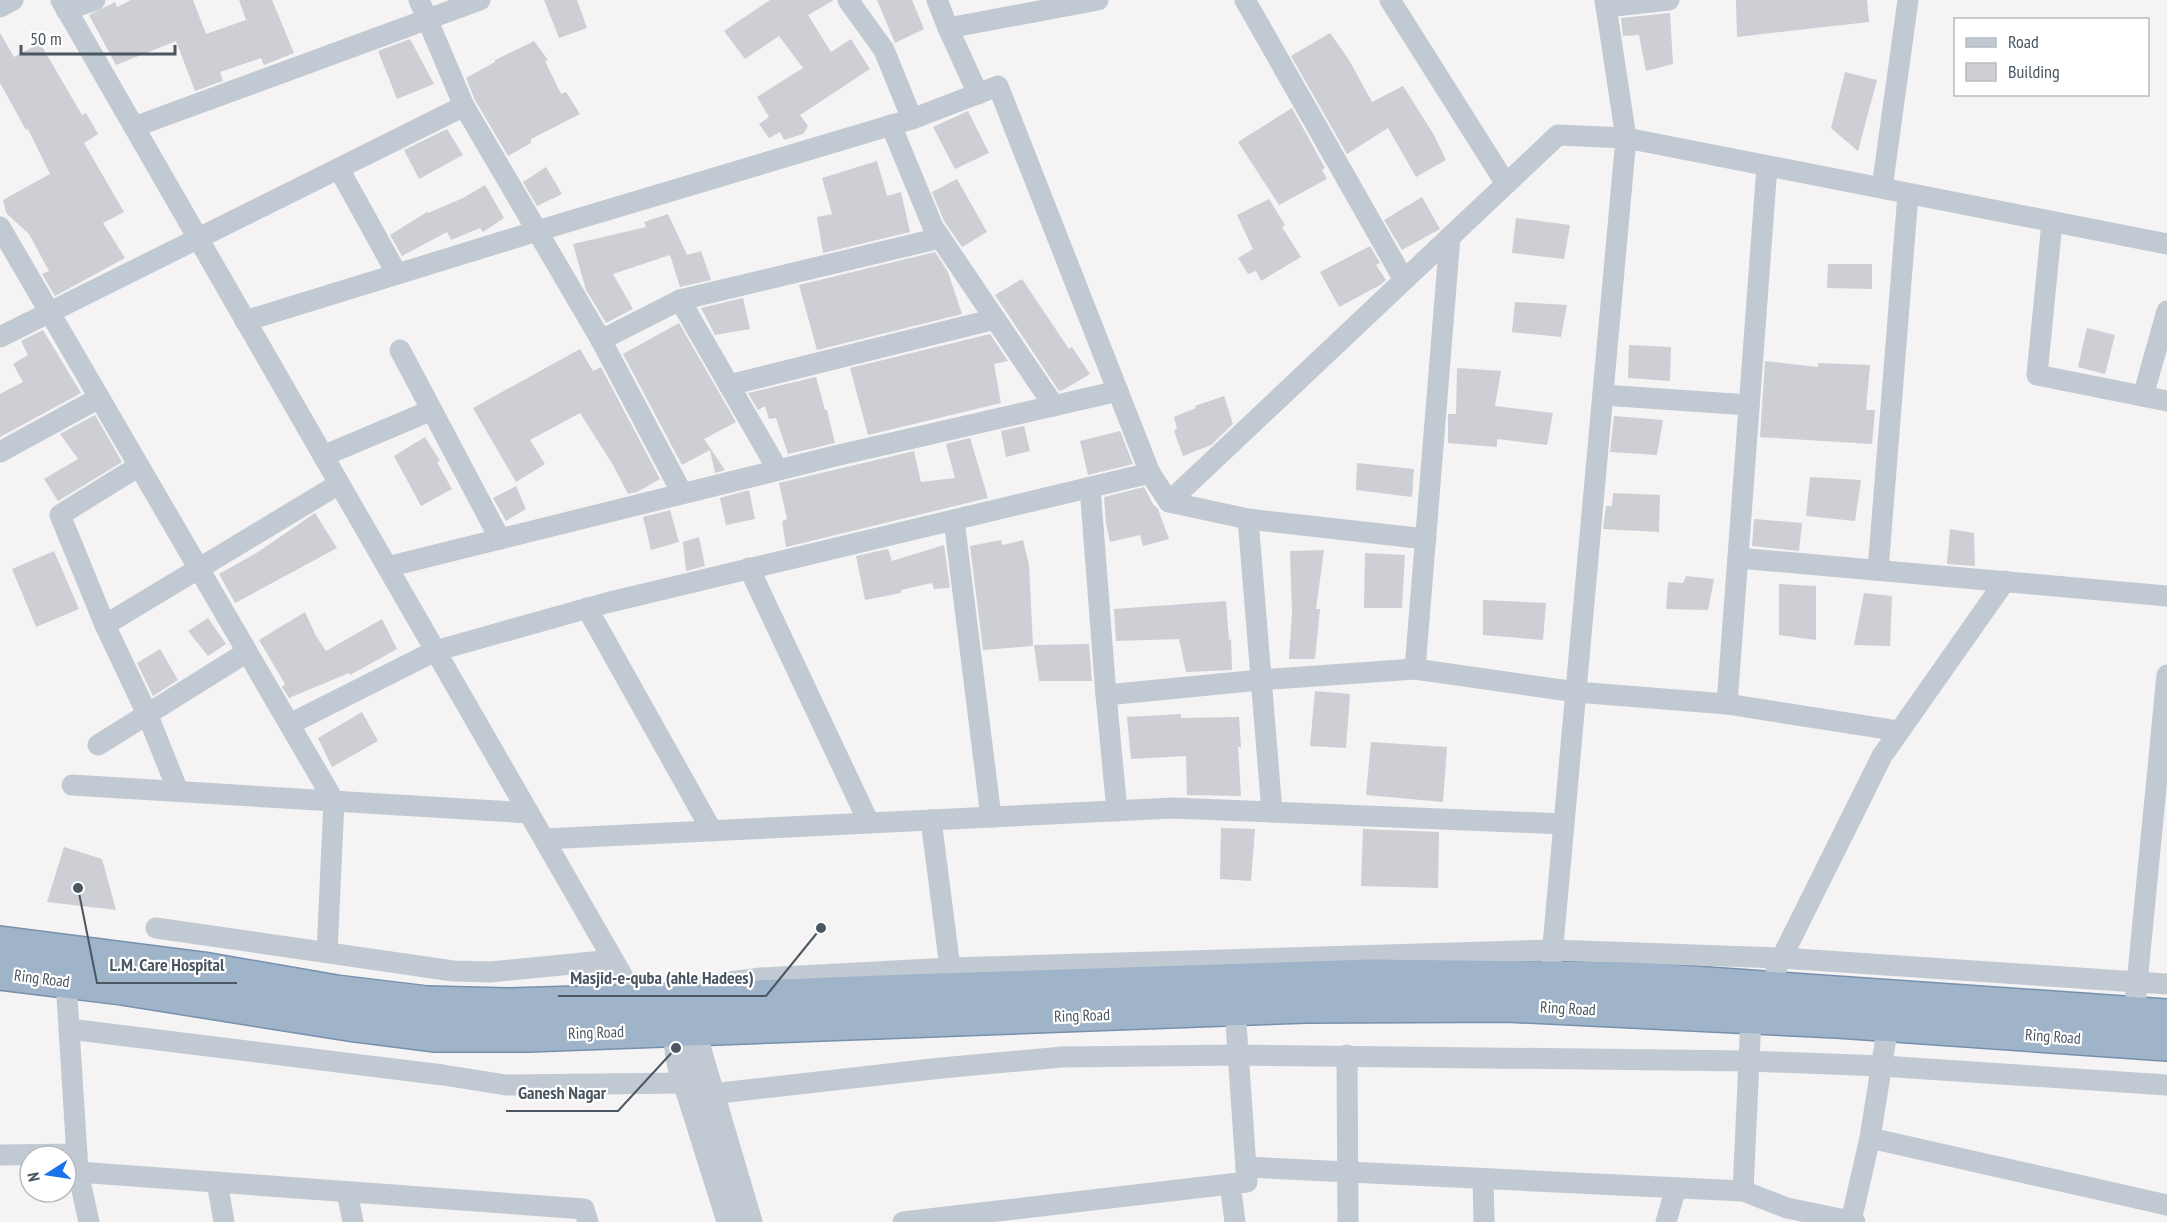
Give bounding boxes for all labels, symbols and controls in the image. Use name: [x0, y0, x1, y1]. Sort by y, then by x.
scale bar: [21, 18, 176, 56]
legend: [1954, 18, 2149, 96]
text: 50 m: [30, 27, 62, 50]
text: Road: [2008, 30, 2039, 53]
text: Building: [2008, 60, 2060, 83]
callout: L.M. Care Hospital: [97, 947, 237, 983]
text: L.M. Care Hospital: [110, 953, 225, 976]
callout: Masjid-e-quba (ahle Hadees): [558, 960, 766, 996]
street label: Ring Road: [13, 965, 71, 991]
text: Masjid-e-quba (ahle Hadees): [570, 966, 754, 989]
street label: Ring Road: [1540, 997, 1596, 1019]
street label: Ring Road: [1054, 1004, 1110, 1026]
street label: Ring Road: [568, 1021, 624, 1043]
street label: Ring Road: [2024, 1024, 2082, 1048]
callout: Ganesh Nagar: [506, 1075, 618, 1111]
text: Ganesh Nagar: [518, 1081, 607, 1104]
north arrow: [18, 1144, 78, 1204]
text: N: [23, 1171, 44, 1183]

